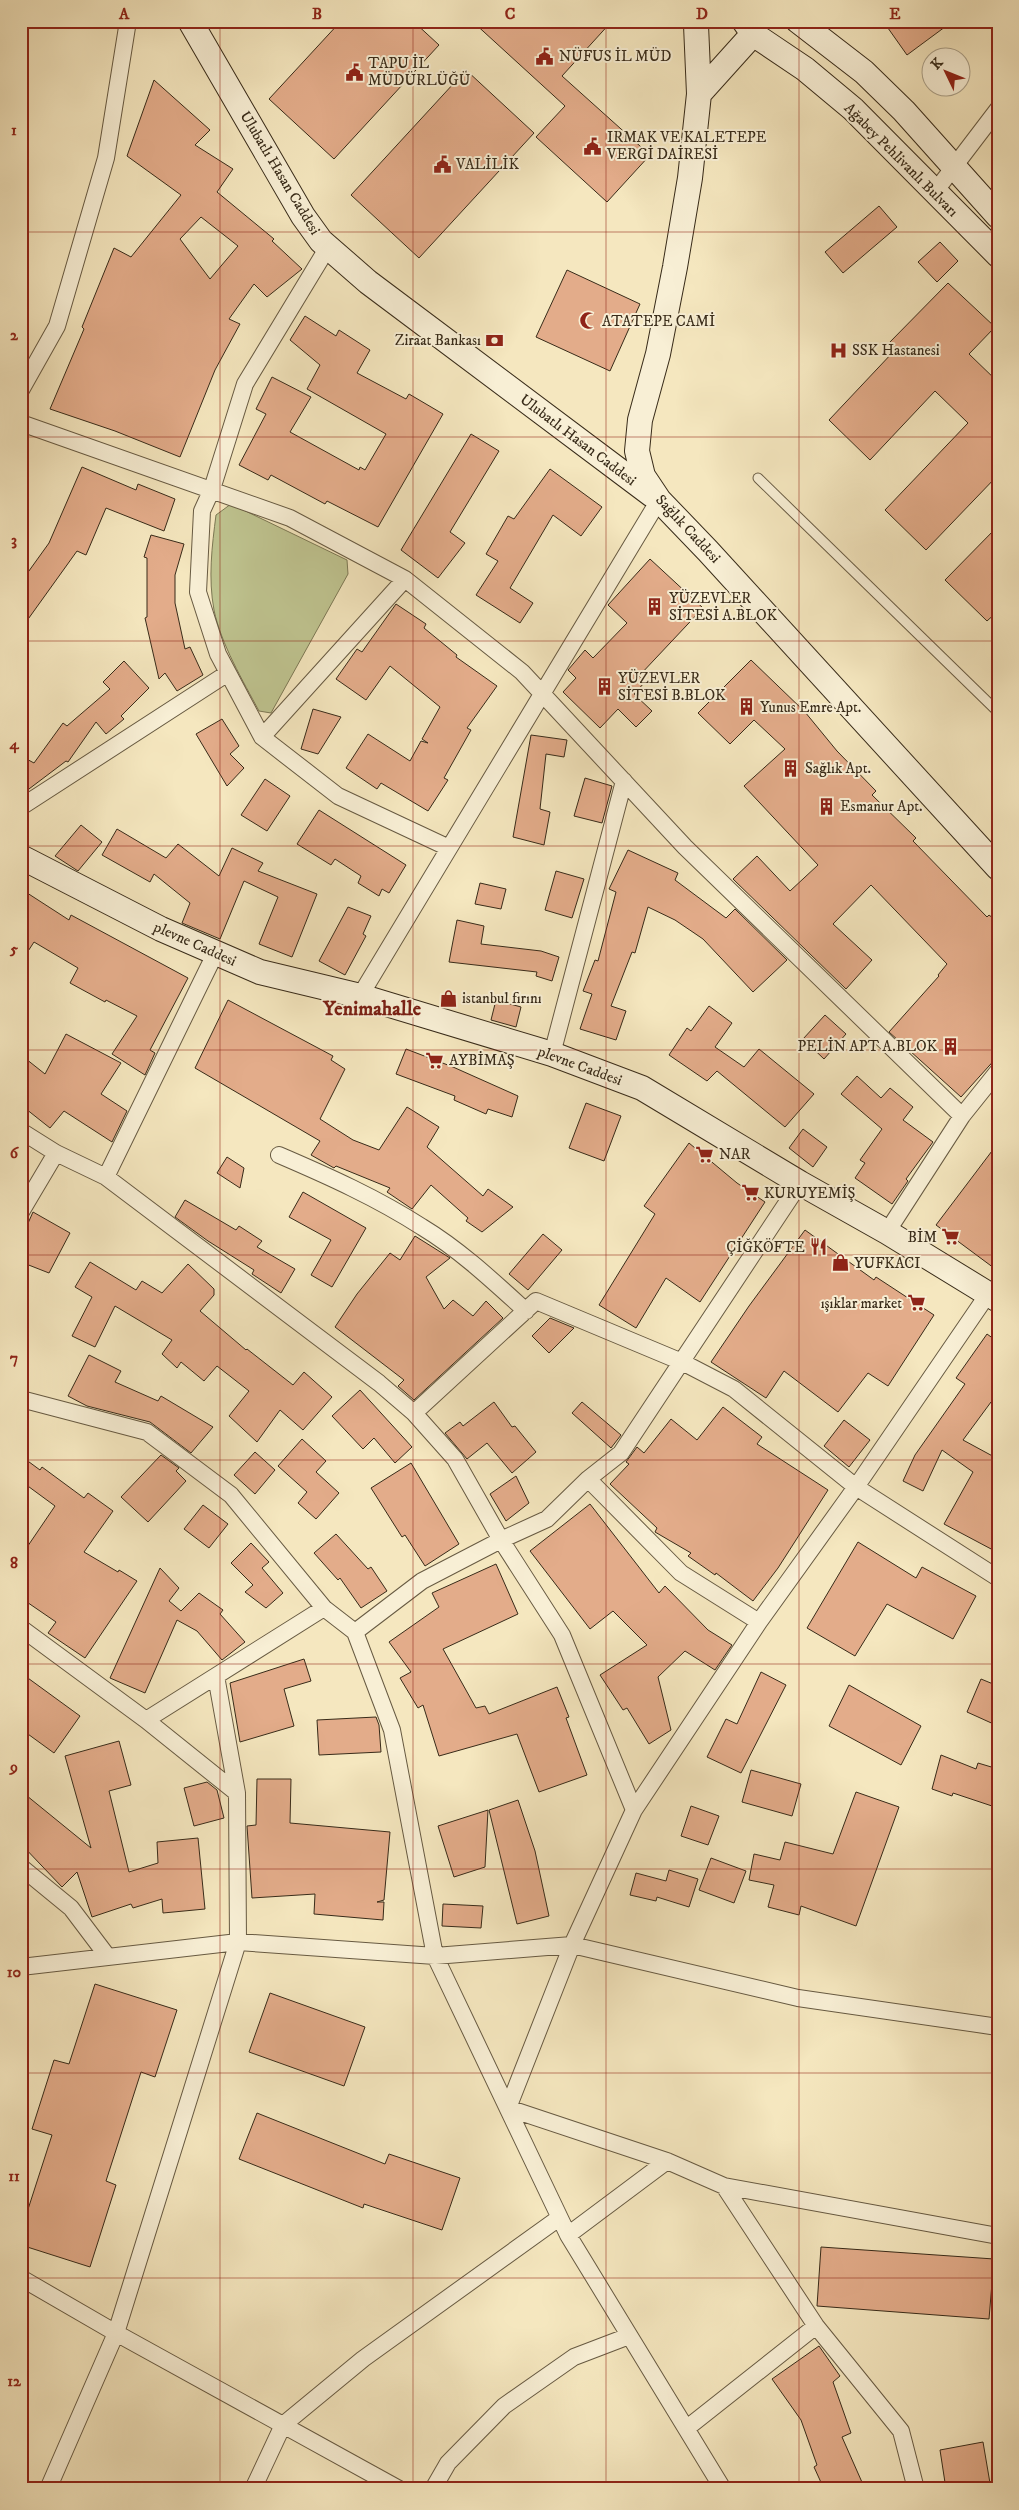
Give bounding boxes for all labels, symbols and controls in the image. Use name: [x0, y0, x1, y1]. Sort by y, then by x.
text: A: [118, 4, 130, 24]
text: B: [312, 4, 322, 24]
text: C: [505, 4, 515, 24]
text: D: [696, 4, 708, 24]
text: E: [889, 4, 901, 24]
public building icon: NÜFUS İL MÜD: [535, 46, 555, 66]
place label: NÜFUS İL MÜD: [559, 47, 672, 66]
north arrow: [922, 48, 972, 98]
text: K: [927, 53, 948, 74]
place label: TAPU İL MÜDÜRLÜĞÜ: [368, 54, 471, 90]
public building icon: TAPU İL MÜDÜRLÜĞÜ: [344, 62, 364, 82]
street label: Ağabey Pehlivanlı Bulvarı: [840, 99, 962, 221]
street label: Ulubatlı Hasan Caddesi: [236, 108, 324, 238]
text: 1: [11, 120, 17, 140]
place label: IRMAK VE KALETEPE VERGİ DAİRESİ: [606, 128, 767, 164]
public building icon: IRMAK VE KALETEPE VERGİ DAİRESİ: [583, 136, 603, 156]
public building icon: VALİLİK: [432, 154, 452, 174]
place label: VALİLİK: [455, 155, 519, 174]
mosque icon: ATATEPE CAMİ: [578, 311, 598, 331]
place label: ATATEPE CAMİ: [602, 312, 715, 331]
text: 2: [10, 325, 19, 345]
bank icon: Ziraat Bankası: [485, 330, 505, 350]
place label: Ziraat Bankası: [395, 331, 481, 350]
hospital icon: SSK Hastanesi: [828, 340, 848, 360]
place label: SSK Hastanesi: [852, 341, 940, 360]
street label: Ulubatlı Hasan Caddesi: [516, 390, 640, 490]
street label: Sağlık Caddesi: [651, 491, 725, 567]
text: 3: [11, 530, 17, 550]
place label: YÜZEVLER SİTESİ A.BLOK: [669, 589, 777, 625]
building icon: YÜZEVLER SİTESİ A.BLOK: [645, 597, 665, 617]
place label: YÜZEVLER SİTESİ B.BLOK: [618, 669, 726, 705]
building icon: YÜZEVLER SİTESİ B.BLOK: [594, 677, 614, 697]
building icon: Yunus Emre Apt.: [736, 697, 756, 717]
place label: Yunus Emre Apt.: [760, 698, 861, 717]
text: 4: [8, 734, 19, 754]
building icon: Sağlık Apt.: [781, 758, 801, 778]
place label: Sağlık Apt.: [805, 759, 871, 778]
building icon: Esmanur Apt.: [816, 796, 836, 816]
place label: Esmanur Apt.: [840, 797, 923, 816]
street label: plevne Caddesi: [150, 917, 239, 971]
text: 5: [9, 939, 18, 959]
shop icon: istanbul fırını: [438, 988, 458, 1008]
place label: istanbul fırını: [462, 989, 542, 1008]
district label: Yenimahalle: [322, 997, 422, 1022]
building icon: PELİN APT A.BLOK: [941, 1036, 961, 1056]
place label: PELİN APT A.BLOK: [797, 1037, 937, 1056]
street label: plevne Caddesi: [534, 1042, 625, 1090]
supermarket icon: AYBİMAŞ: [425, 1050, 445, 1070]
place label: AYBİMAŞ: [449, 1051, 515, 1070]
text: 6: [10, 1143, 20, 1163]
supermarket icon: NAR: [695, 1144, 715, 1164]
place label: NAR: [719, 1145, 751, 1164]
supermarket icon: KURUYEMİŞ: [740, 1183, 760, 1203]
place label: KURUYEMİŞ: [764, 1184, 856, 1203]
supermarket icon: BİM: [941, 1227, 961, 1247]
place label: BİM: [908, 1228, 937, 1247]
restaurant icon: ÇİĞKÖFTE: [809, 1237, 829, 1257]
place label: ÇİĞKÖFTE: [726, 1238, 805, 1257]
shop icon: YUFKACI: [830, 1253, 850, 1273]
place label: YUFKACI: [854, 1254, 920, 1273]
supermarket icon: ışıklar market: [906, 1293, 926, 1313]
place label: ışıklar market: [821, 1294, 902, 1313]
text: 7: [10, 1348, 18, 1368]
text: 8: [10, 1553, 18, 1573]
text: 9: [9, 1757, 18, 1777]
text: 10: [7, 1962, 22, 1982]
text: 11: [8, 2166, 20, 2186]
text: 12: [7, 2371, 22, 2391]

